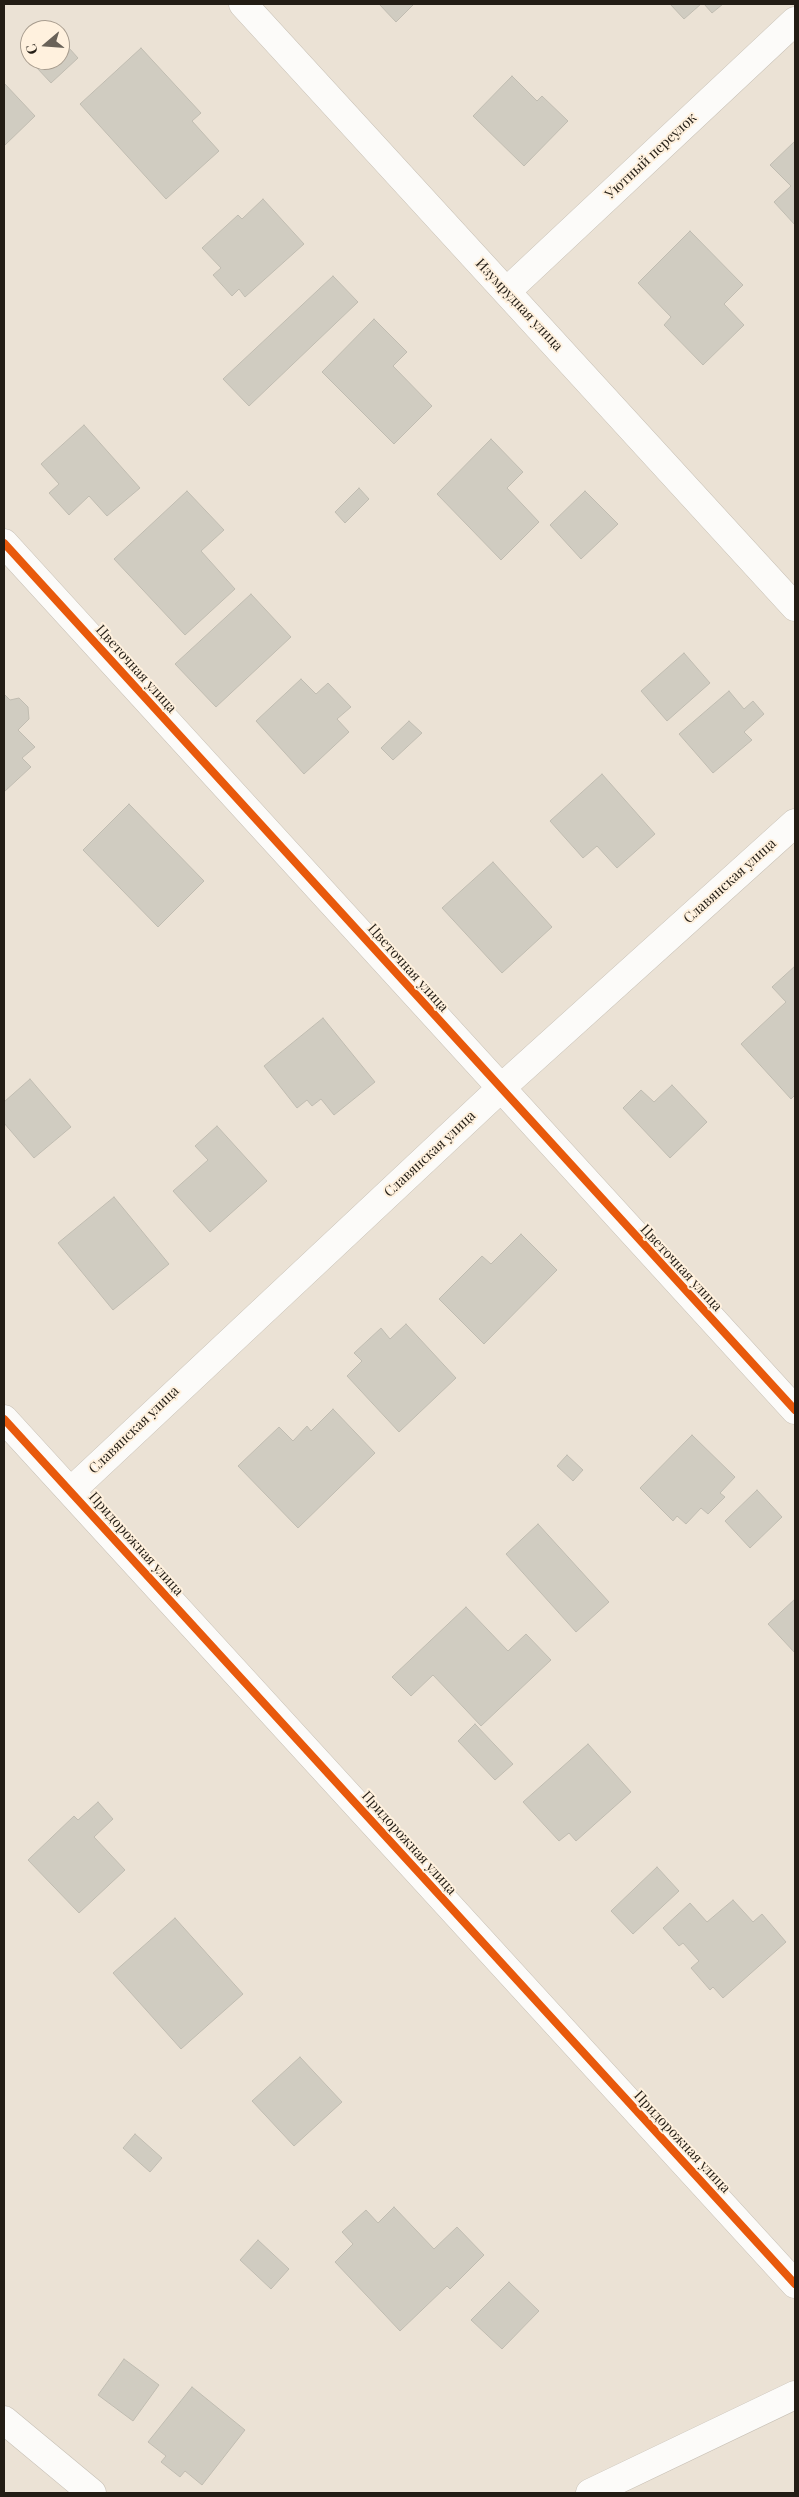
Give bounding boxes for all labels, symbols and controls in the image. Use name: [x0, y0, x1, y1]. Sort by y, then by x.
north arrow: [20, 20, 70, 70]
text: С: [21, 42, 42, 57]
street label: Уютный переулок: [602, 109, 700, 203]
street label: Изумрудная улица: [472, 255, 566, 355]
street label: Цветочная улица: [92, 622, 180, 716]
street label: Славянская улица: [680, 835, 780, 927]
street label: Цветочная улица: [364, 921, 452, 1015]
street label: Славянская улица: [381, 1107, 479, 1201]
street label: Цветочная улица: [636, 1221, 726, 1315]
street label: Славянская улица: [85, 1383, 183, 1477]
street label: Придорожная улица: [85, 1489, 187, 1599]
street label: Придорожная улица: [358, 1788, 460, 1898]
street label: Придорожная улица: [630, 2087, 734, 2197]

